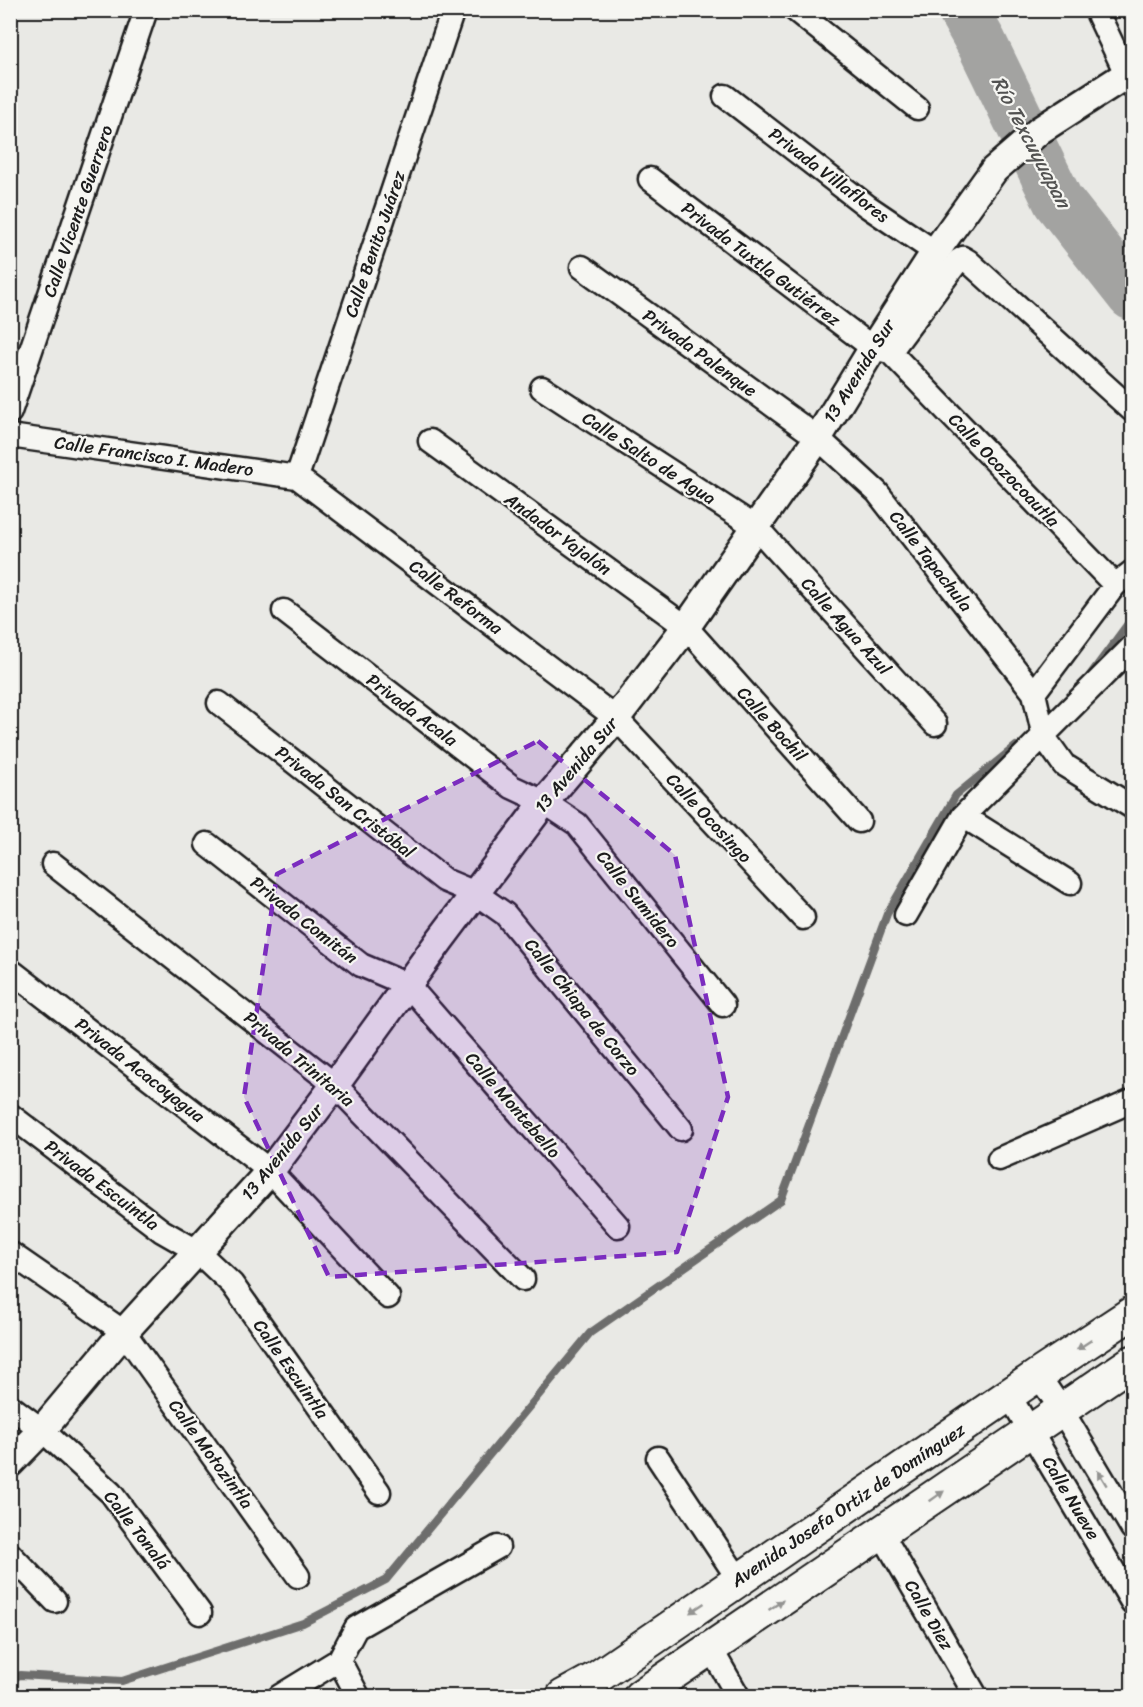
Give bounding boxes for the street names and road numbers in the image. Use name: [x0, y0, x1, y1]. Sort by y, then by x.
street label: Privada Villaflores: [762, 119, 897, 232]
street label: Calle Vicente Guerrero: [34, 120, 123, 301]
street label: Calle Benito Juárez: [335, 166, 415, 322]
street label: Privada Tuxtla Gutiérrez: [674, 193, 848, 335]
street label: Privada Palenque: [636, 300, 764, 406]
street label: 13 Avenida Sur: [814, 311, 905, 429]
street label: Calle Salto de Agua: [575, 402, 723, 514]
street label: Calle Ocozocoautla: [940, 405, 1068, 536]
street label: Calle Francisco I. Madero: [52, 426, 256, 486]
street label: Andador Yajalón: [497, 483, 619, 584]
street label: Calle Tapachula: [881, 503, 981, 619]
street label: Calle Reforma: [402, 551, 511, 644]
street label: Calle Agua Azul: [793, 569, 900, 683]
street label: Privada Acala: [359, 665, 465, 756]
street label: Calle Bochil: [729, 679, 816, 770]
street label: 13 Avenida Sur: [526, 708, 627, 820]
street label: Privada San Cristóbal: [268, 737, 423, 868]
street label: Calle Ocosingo: [658, 765, 760, 871]
street label: Calle Sumidero: [588, 843, 688, 955]
street label: Privada Comitán: [243, 867, 365, 973]
street label: Calle Chiapa de Corzo: [516, 931, 648, 1083]
street label: Privada Trinitaria: [236, 1003, 362, 1116]
street label: Privada Acacoyagua: [68, 1009, 213, 1132]
street label: Calle Montebello: [457, 1044, 569, 1166]
street label: 13 Avenida Sur: [232, 1095, 333, 1208]
street label: Privada Escuintla: [37, 1131, 167, 1239]
street label: Calle Escuintla: [244, 1312, 338, 1427]
street label: Calle Motozintla: [160, 1392, 262, 1516]
street label: Avenida Josefa Ortiz de Domínguez: [723, 1414, 972, 1596]
street label: Calle Nueve: [1033, 1450, 1109, 1546]
street label: Calle Tonalá: [95, 1483, 179, 1577]
street label: Calle Diez: [896, 1573, 963, 1657]

